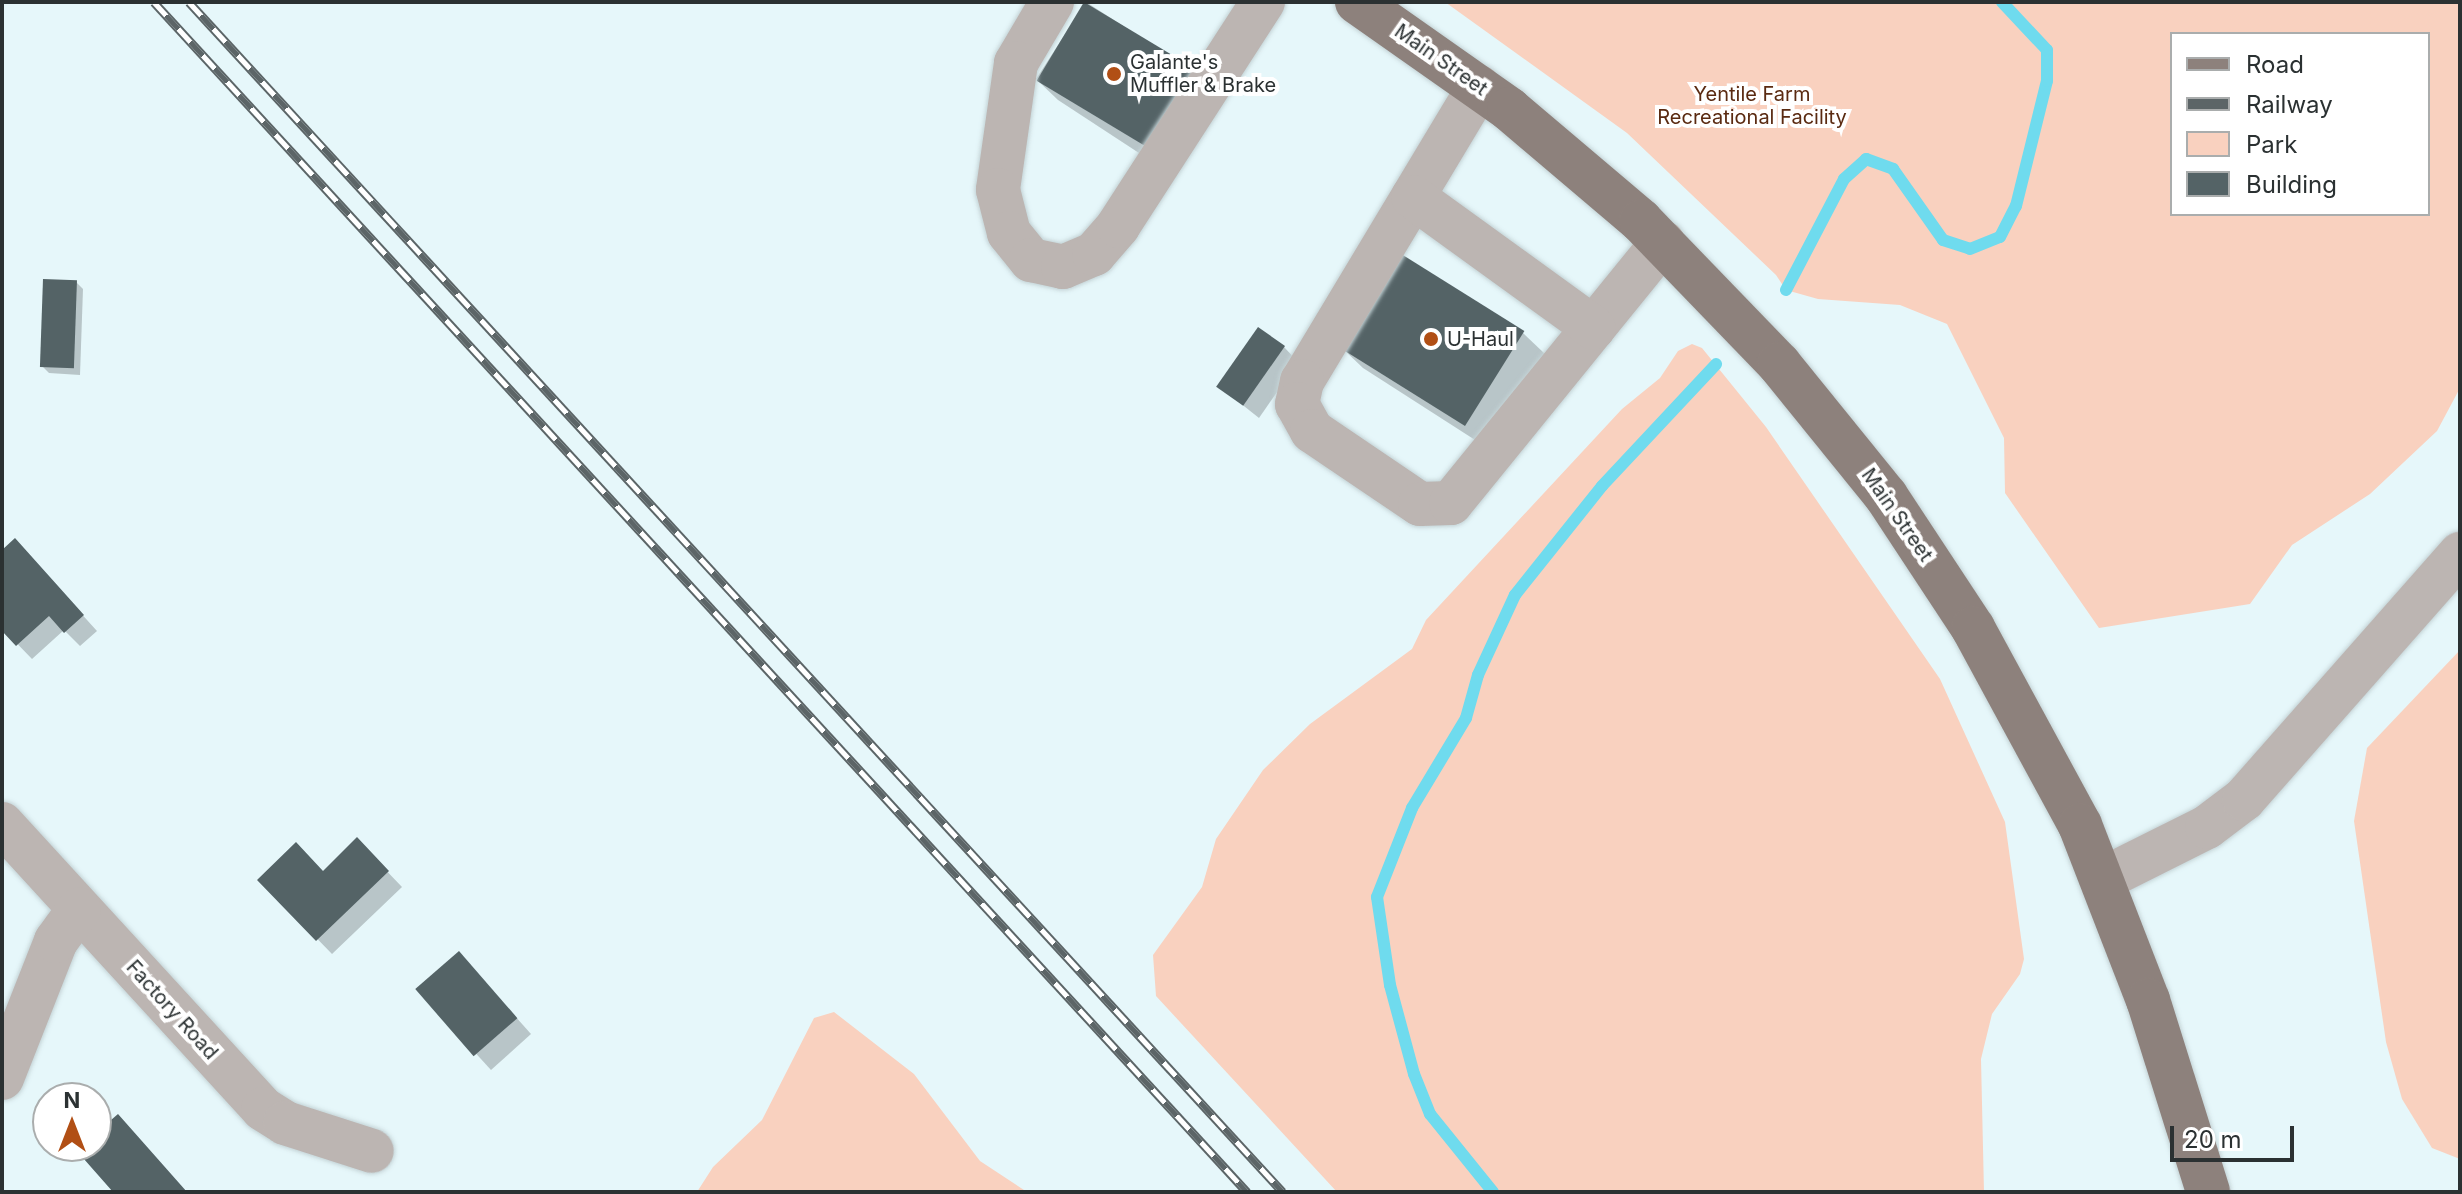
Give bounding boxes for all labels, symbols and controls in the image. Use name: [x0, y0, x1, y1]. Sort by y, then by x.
street label: Main Street: [1390, 19, 1492, 101]
legend: [2170, 32, 2430, 216]
place label: Galante's Muffler & Brake: [1130, 50, 1276, 97]
text: Road: [2246, 50, 2304, 79]
marker: Galante's Muffler & Brake: [1105, 65, 1123, 83]
park label: Yentile Farm Recreational Facility: [1657, 83, 1847, 130]
text: Railway: [2246, 90, 2333, 119]
text: Park: [2246, 130, 2297, 159]
text: Building: [2246, 170, 2337, 199]
place label: U-Haul: [1447, 327, 1514, 351]
marker: U-Haul: [1422, 330, 1440, 348]
street label: Main Street: [1856, 464, 1938, 566]
street label: Factory Road: [121, 955, 223, 1065]
north arrow: [32, 1082, 112, 1162]
text: N: [64, 1087, 80, 1113]
scale bar: [2174, 1110, 2298, 1160]
text: 20 m: [2184, 1125, 2242, 1154]

